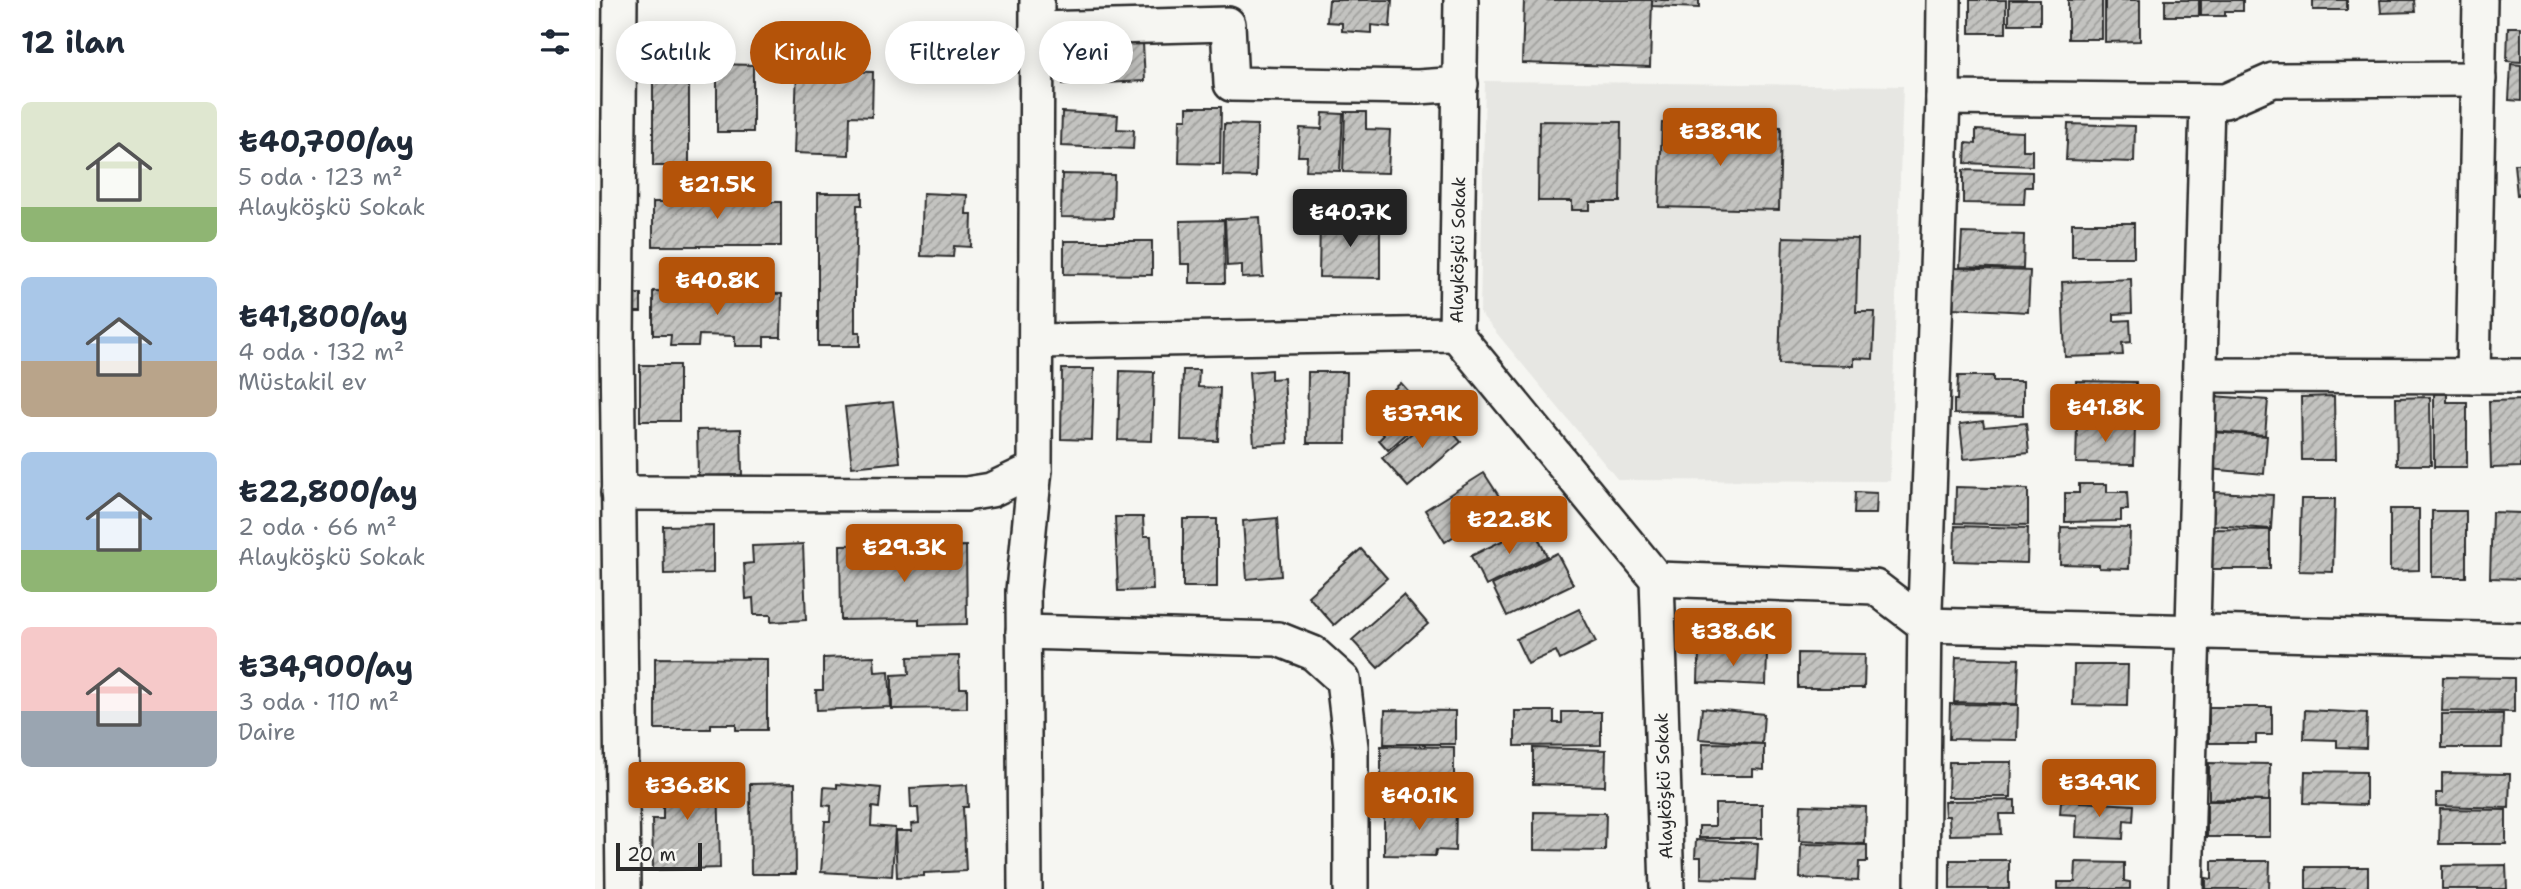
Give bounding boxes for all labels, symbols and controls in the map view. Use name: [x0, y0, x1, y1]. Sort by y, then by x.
chip: Satılık: [616, 21, 736, 84]
chip: Kiralık: [750, 21, 871, 84]
chip: Filtreler: [885, 21, 1025, 84]
chip: Yeni: [1039, 21, 1133, 84]
text: 12 ilan: [21, 22, 125, 63]
icon: filters: [536, 23, 574, 61]
pin: ₺38.9K: [1663, 108, 1777, 168]
text: ₺38.9K: [1679, 116, 1761, 146]
text: ₺40,700/ay: [238, 121, 414, 162]
icon: home: [77, 130, 161, 214]
text: 5 oda · 123 m²: [238, 162, 403, 192]
pin: ₺21.5K: [660, 162, 774, 221]
text: ₺21.5K: [679, 169, 755, 199]
street label: Alayköşkü Sokak: [1445, 176, 1471, 324]
pin: ₺40.7K: [1293, 190, 1407, 249]
text: Alayköşkü Sokak: [238, 192, 425, 222]
text: ₺40.7K: [1309, 197, 1391, 227]
pin: ₺40.8K: [660, 258, 774, 317]
text: ₺40.8K: [675, 265, 759, 295]
text: ₺41,800/ay: [238, 296, 408, 337]
icon: home: [77, 305, 161, 389]
text: 4 oda · 132 m²: [238, 337, 404, 367]
text: Müstakil ev: [238, 367, 367, 397]
pin: ₺41.8K: [2048, 384, 2162, 444]
pin: ₺37.9K: [1365, 391, 1479, 450]
text: ₺41.8K: [2066, 392, 2144, 422]
text: ₺37.9K: [1382, 398, 1462, 428]
text: ₺22,800/ay: [238, 471, 418, 512]
icon: home: [77, 480, 161, 564]
pin: ₺22.8K: [1452, 496, 1566, 556]
text: ₺22.8K: [1466, 504, 1552, 534]
text: 2 oda · 66 m²: [238, 512, 397, 542]
pin: ₺29.3K: [847, 524, 961, 584]
text: ₺29.3K: [862, 532, 946, 562]
text: Alayköşkü Sokak: [238, 542, 425, 572]
pin: ₺38.6K: [1676, 608, 1790, 668]
text: ₺38.6K: [1691, 616, 1775, 646]
text: ₺34,900/ay: [238, 646, 413, 687]
icon: home: [77, 655, 161, 739]
text: 3 oda · 110 m²: [238, 687, 399, 717]
street label: Alayköşkü Sokak: [1649, 712, 1679, 860]
text: Daire: [238, 717, 296, 747]
pin: ₺34.9K: [2042, 760, 2156, 819]
pin: ₺36.8K: [630, 762, 744, 822]
text: ₺34.9K: [2058, 767, 2140, 797]
text: ₺36.8K: [644, 770, 730, 800]
pin: ₺40.1K: [1362, 772, 1476, 832]
text: ₺40.1K: [1381, 780, 1458, 810]
scale bar: [616, 840, 702, 872]
text: 20 m: [627, 842, 676, 867]

